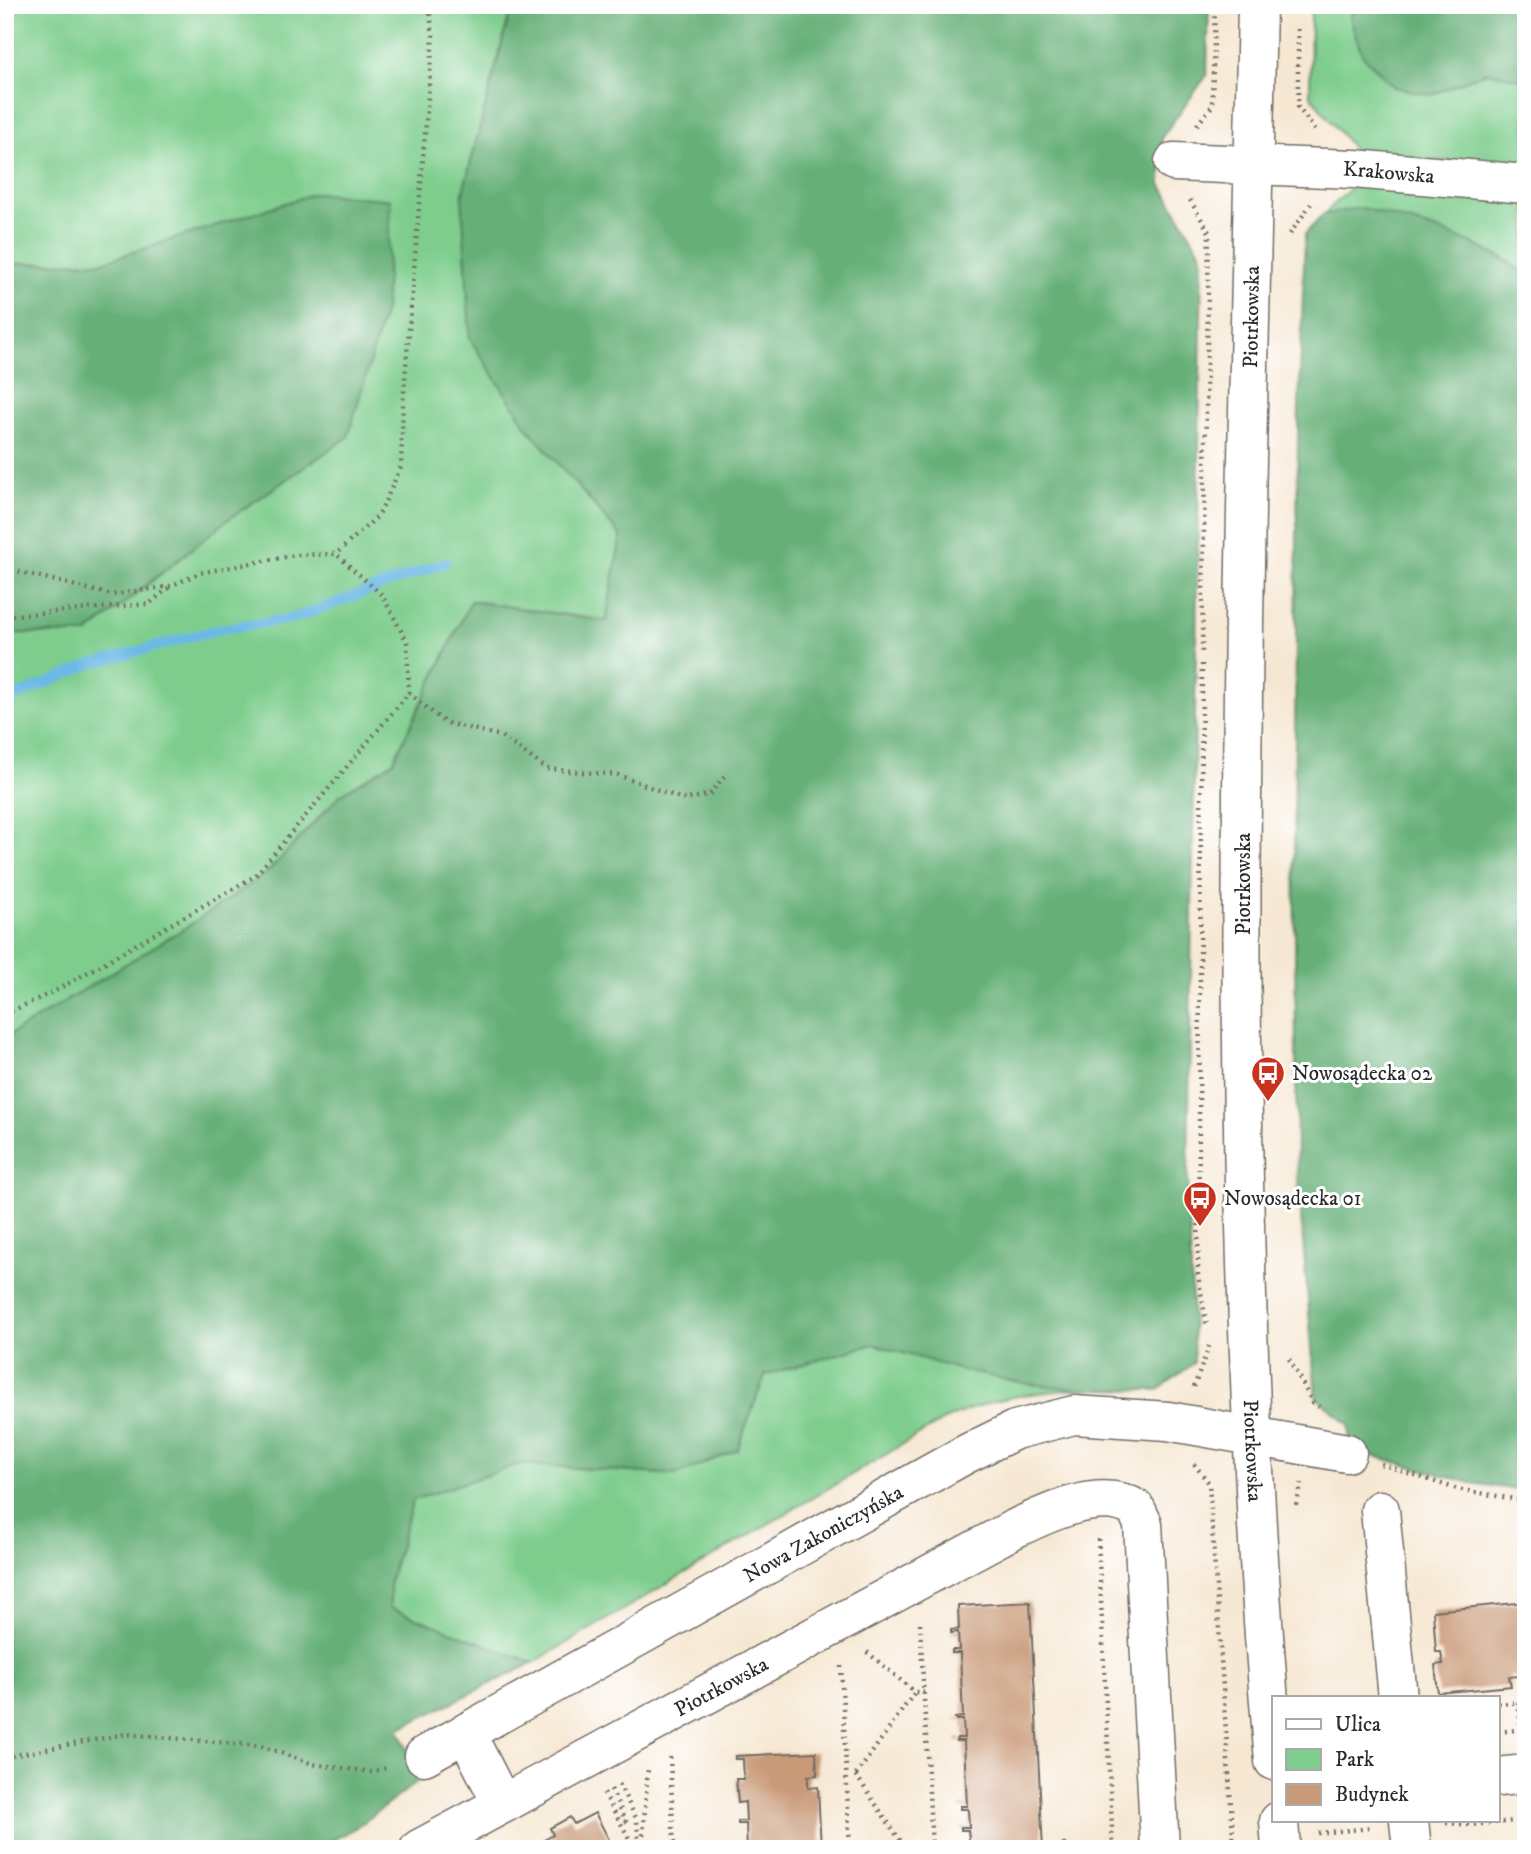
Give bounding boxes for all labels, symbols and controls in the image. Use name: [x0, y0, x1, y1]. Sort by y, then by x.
street label: Krakowska: [1342, 157, 1436, 190]
street label: Piotrkowska: [1238, 266, 1266, 368]
street label: Piotrkowska: [1231, 833, 1257, 935]
bus stop icon: Nowosądecka 02: [1249, 1054, 1287, 1103]
place label: Nowosądecka 02: [1292, 1061, 1433, 1087]
bus stop icon: Nowosądecka 01: [1181, 1179, 1219, 1228]
place label: Nowosądecka 01: [1224, 1186, 1362, 1212]
street label: Piotrkowska: [1237, 1399, 1268, 1503]
street label: Nowa Zakoniczyńska: [739, 1480, 908, 1589]
street label: Piotrkowska: [670, 1652, 773, 1723]
legend: [1272, 1696, 1500, 1822]
text: Ulica: [1335, 1712, 1381, 1738]
text: Park: [1335, 1747, 1375, 1773]
text: Budynek: [1335, 1782, 1409, 1808]

